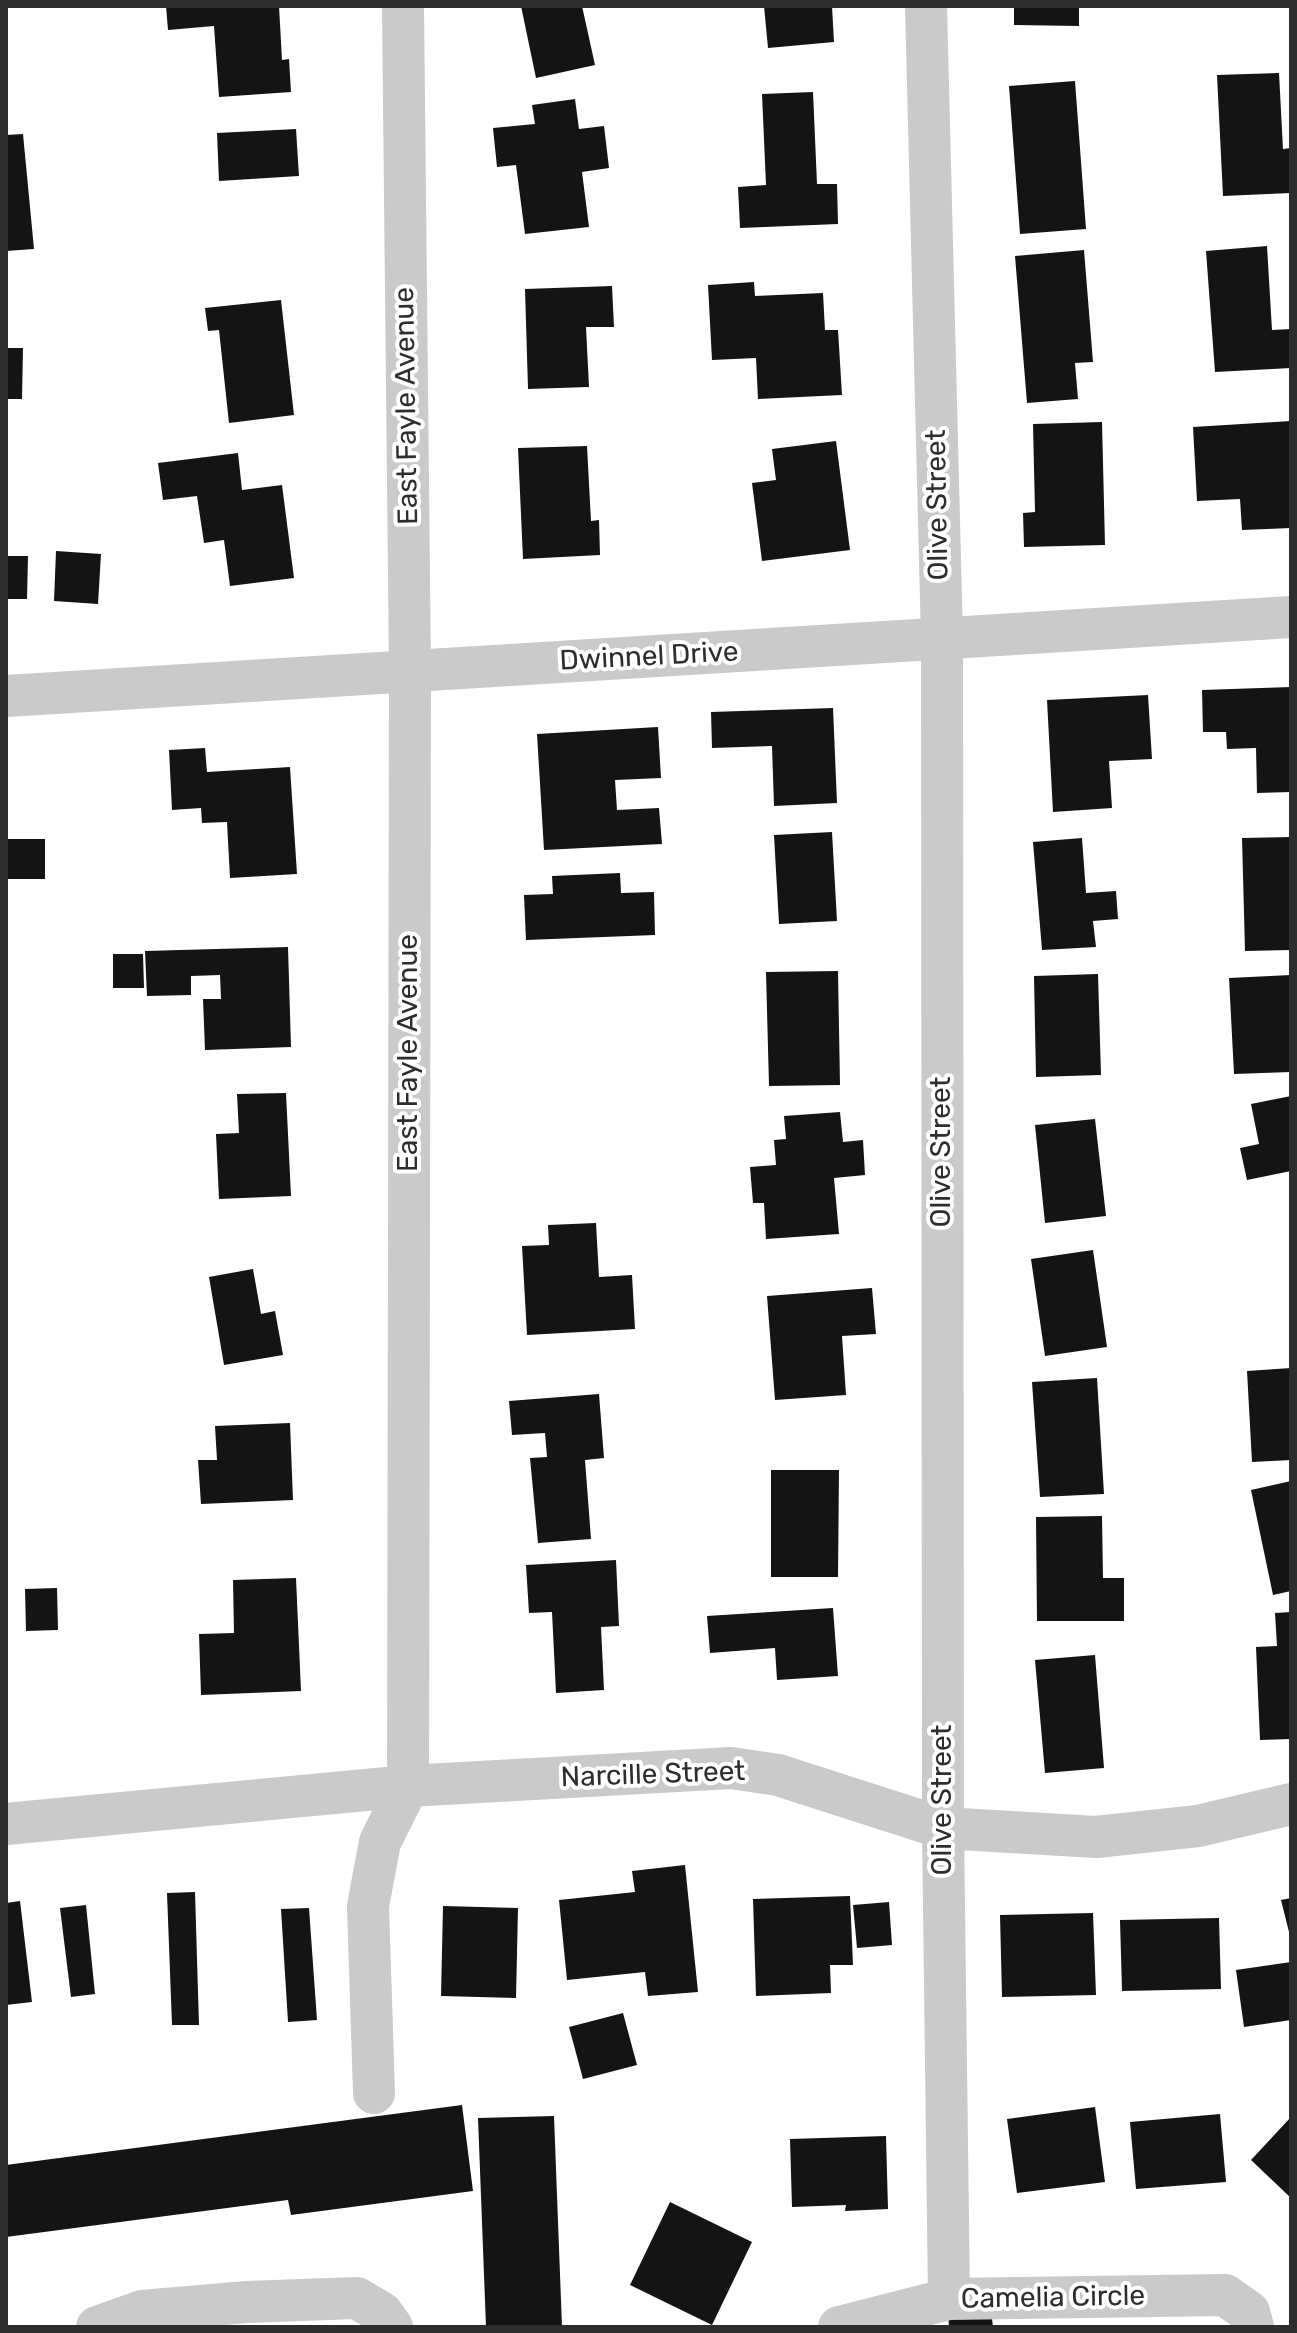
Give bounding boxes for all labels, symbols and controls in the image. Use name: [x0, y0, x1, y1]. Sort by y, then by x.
street label: East Fayle Avenue: [388, 287, 426, 525]
street label: Olive Street: [920, 429, 956, 581]
street label: Dwinnel Drive: [559, 636, 739, 678]
street label: East Fayle Avenue: [392, 934, 426, 1172]
street label: Olive Street: [925, 1076, 959, 1228]
street label: Olive Street: [926, 1724, 960, 1876]
street label: Narcille Street: [560, 1755, 746, 1795]
street label: Camelia Circle: [961, 2280, 1145, 2316]

